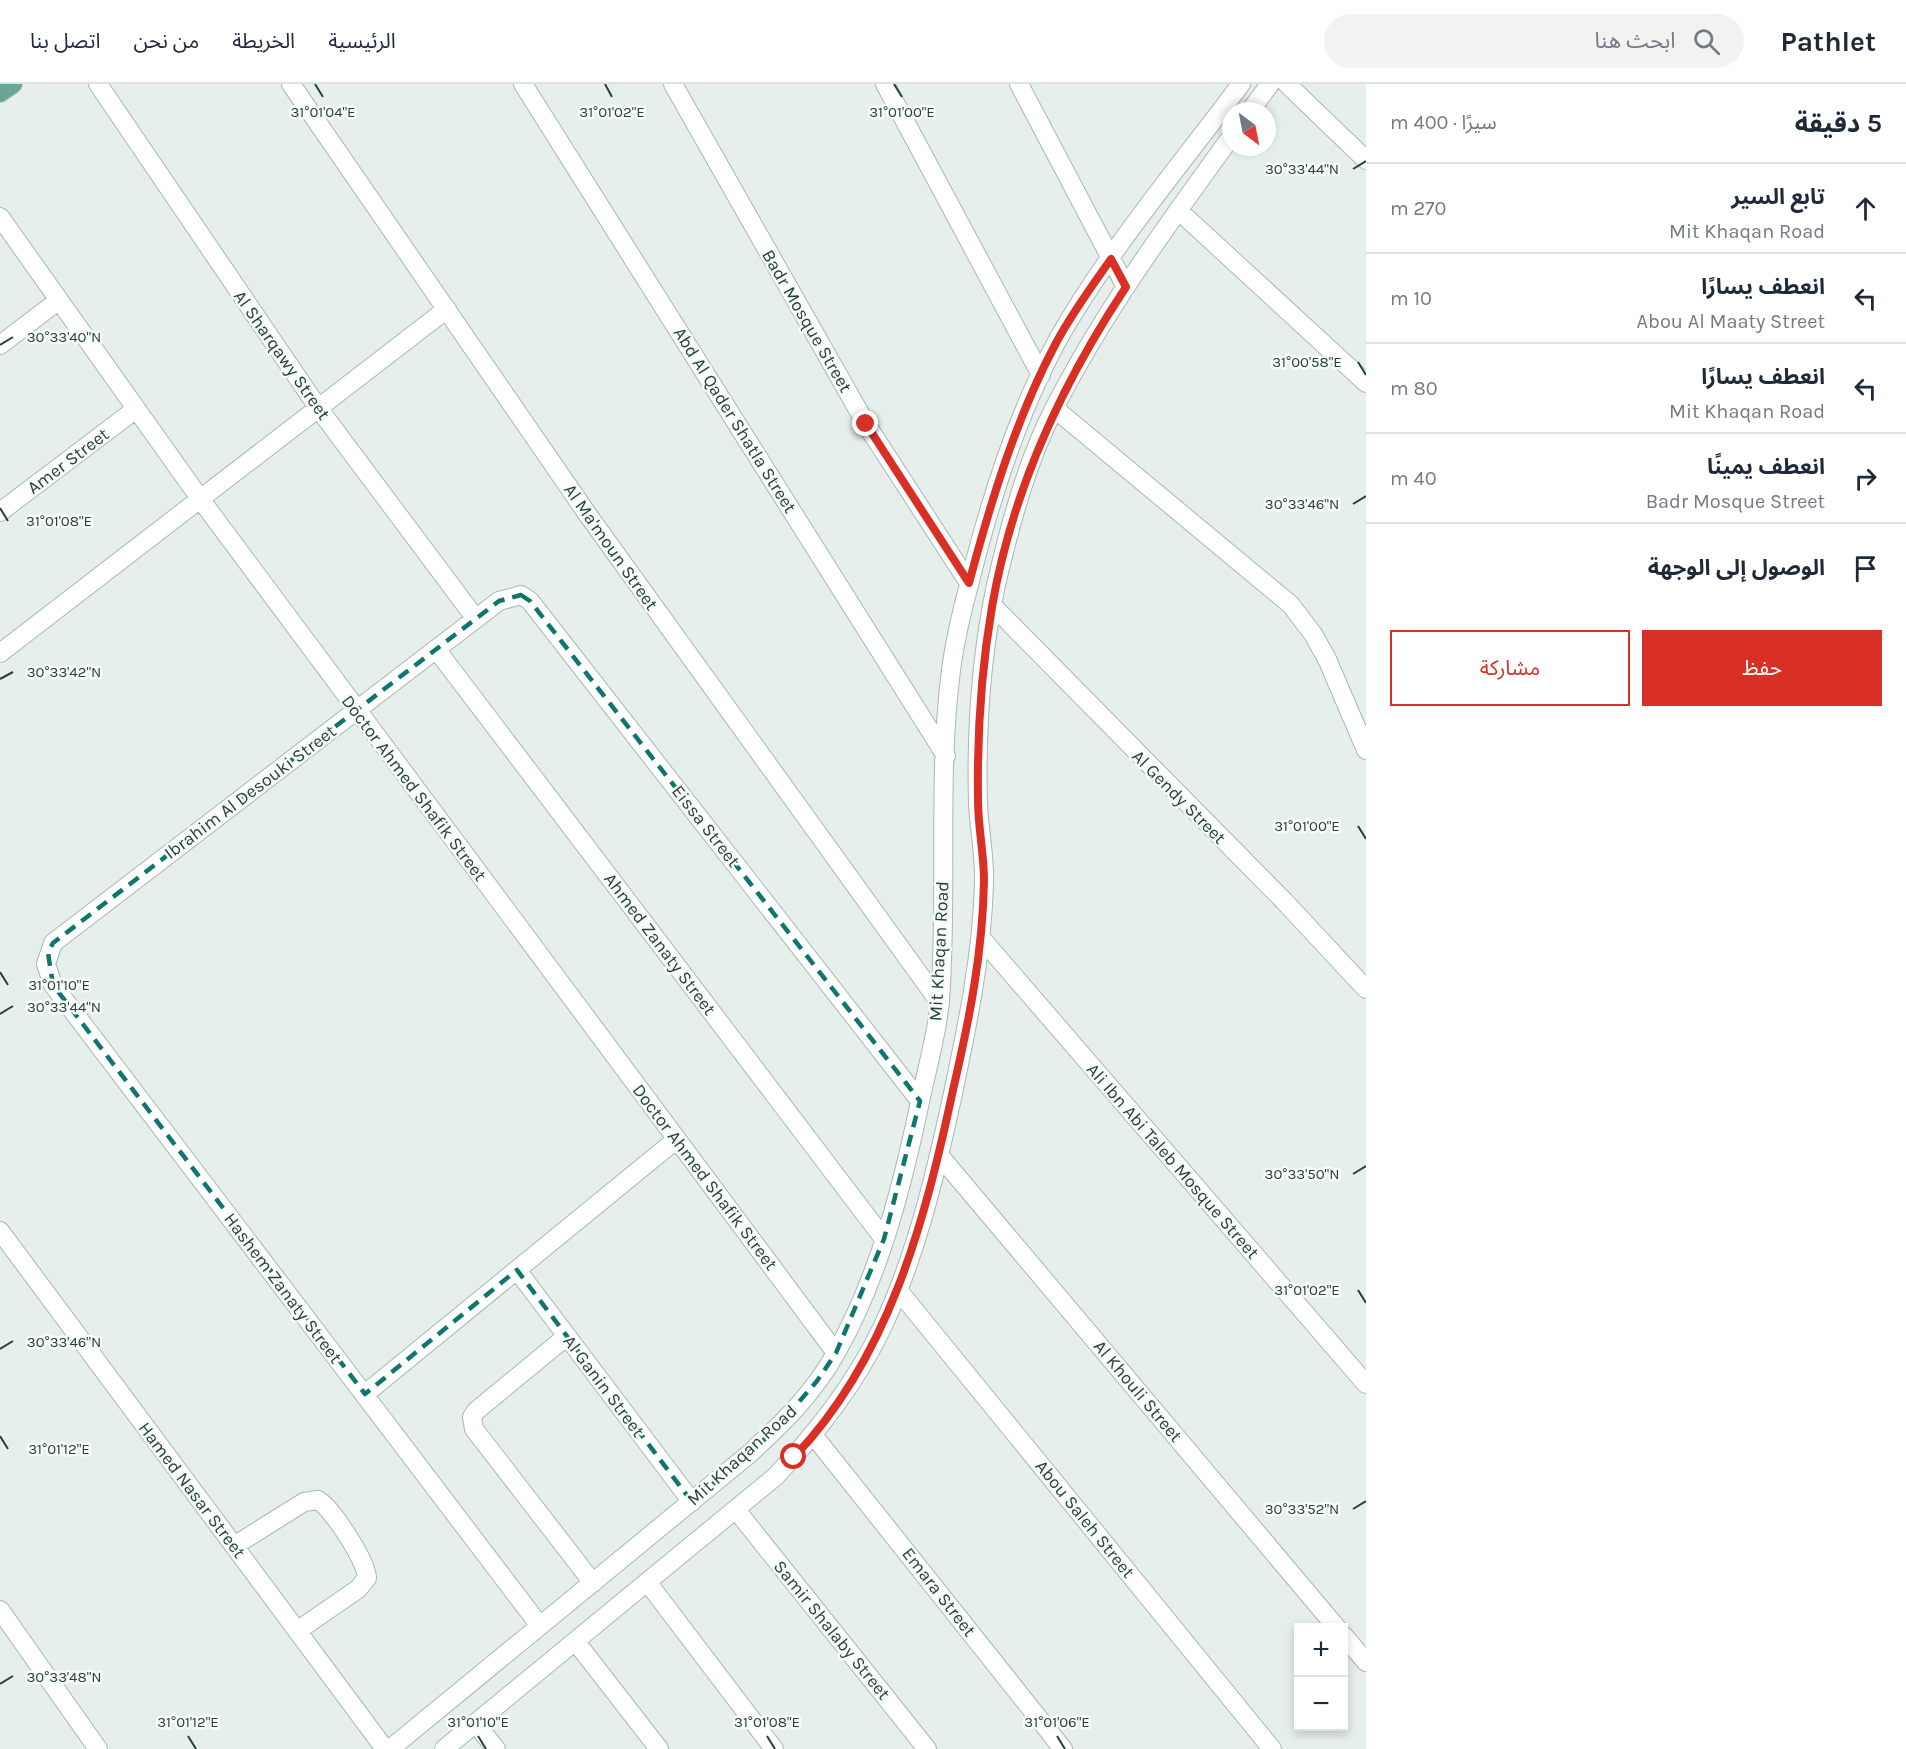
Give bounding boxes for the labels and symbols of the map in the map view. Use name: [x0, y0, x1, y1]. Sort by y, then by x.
north arrow: [1222, 102, 1276, 156]
text: 31°01'04"E: [290, 103, 356, 121]
text: 31°01'02"E: [579, 103, 645, 121]
text: 31°01'00"E: [869, 103, 935, 121]
text: 30°33'44"N: [1265, 160, 1339, 178]
street label: Badr Mosque Street: [757, 246, 857, 397]
street label: Al Sharqawy Street: [229, 286, 335, 424]
street label: Abd Al Qader Shatla Street: [669, 323, 801, 517]
text: 30°33'40"N: [27, 328, 101, 346]
text: 31°00'58"E: [1272, 353, 1342, 371]
route end: [852, 410, 878, 436]
street label: Amer Street: [23, 423, 113, 499]
street label: Al Ma'moun Street: [559, 480, 663, 615]
text: 30°33'46"N: [1265, 495, 1339, 513]
text: 31°01'08"E: [26, 512, 92, 530]
text: 30°33'42"N: [27, 663, 101, 681]
street label: Doctor Ahmed Shafik Street: [337, 690, 491, 886]
street label: Ibrahim Al Desouki Street: [160, 720, 341, 864]
street label: Al Gendy Street: [1127, 745, 1231, 849]
street label: Eissa Street: [667, 781, 745, 872]
text: 31°01'00"E: [1274, 817, 1340, 835]
street label: Ahmed Zanaty Street: [599, 869, 721, 1020]
street label: Mit Khaqan Road: [924, 880, 954, 1022]
text: 31°01'10"E: [28, 976, 90, 994]
text: 30°33'44"N: [27, 998, 101, 1016]
street label: Ali Ibn Abi Taleb Mosque Street: [1082, 1059, 1264, 1263]
street label: Doctor Ahmed Shafik Street: [628, 1079, 782, 1275]
text: 30°33'50"N: [1265, 1165, 1339, 1183]
street label: Hashem Zanaty Street: [219, 1208, 347, 1368]
text: 31°01'02"E: [1274, 1281, 1340, 1299]
street label: Al Ganin Street: [559, 1331, 650, 1441]
text: 30°33'46"N: [27, 1333, 101, 1351]
street label: Al Khouli Street: [1089, 1336, 1187, 1447]
street label: Mit Khaqan Road: [682, 1400, 802, 1510]
street label: Hamed Nasar Street: [134, 1418, 250, 1563]
text: 31°01'12"E: [28, 1440, 90, 1458]
route start: [780, 1443, 806, 1469]
street label: Abou Saleh Street: [1031, 1455, 1140, 1583]
text: 30°33'52"N: [1265, 1500, 1339, 1518]
street label: Emara Street: [897, 1543, 981, 1641]
street label: Samir Shalaby Street: [769, 1556, 895, 1704]
text: 30°33'48"N: [26, 1668, 102, 1686]
text: 31°01'12"E: [157, 1713, 219, 1731]
text: 31°01'10"E: [447, 1713, 509, 1731]
text: 31°01'08"E: [734, 1713, 800, 1731]
text: 31°01'06"E: [1024, 1713, 1090, 1731]

